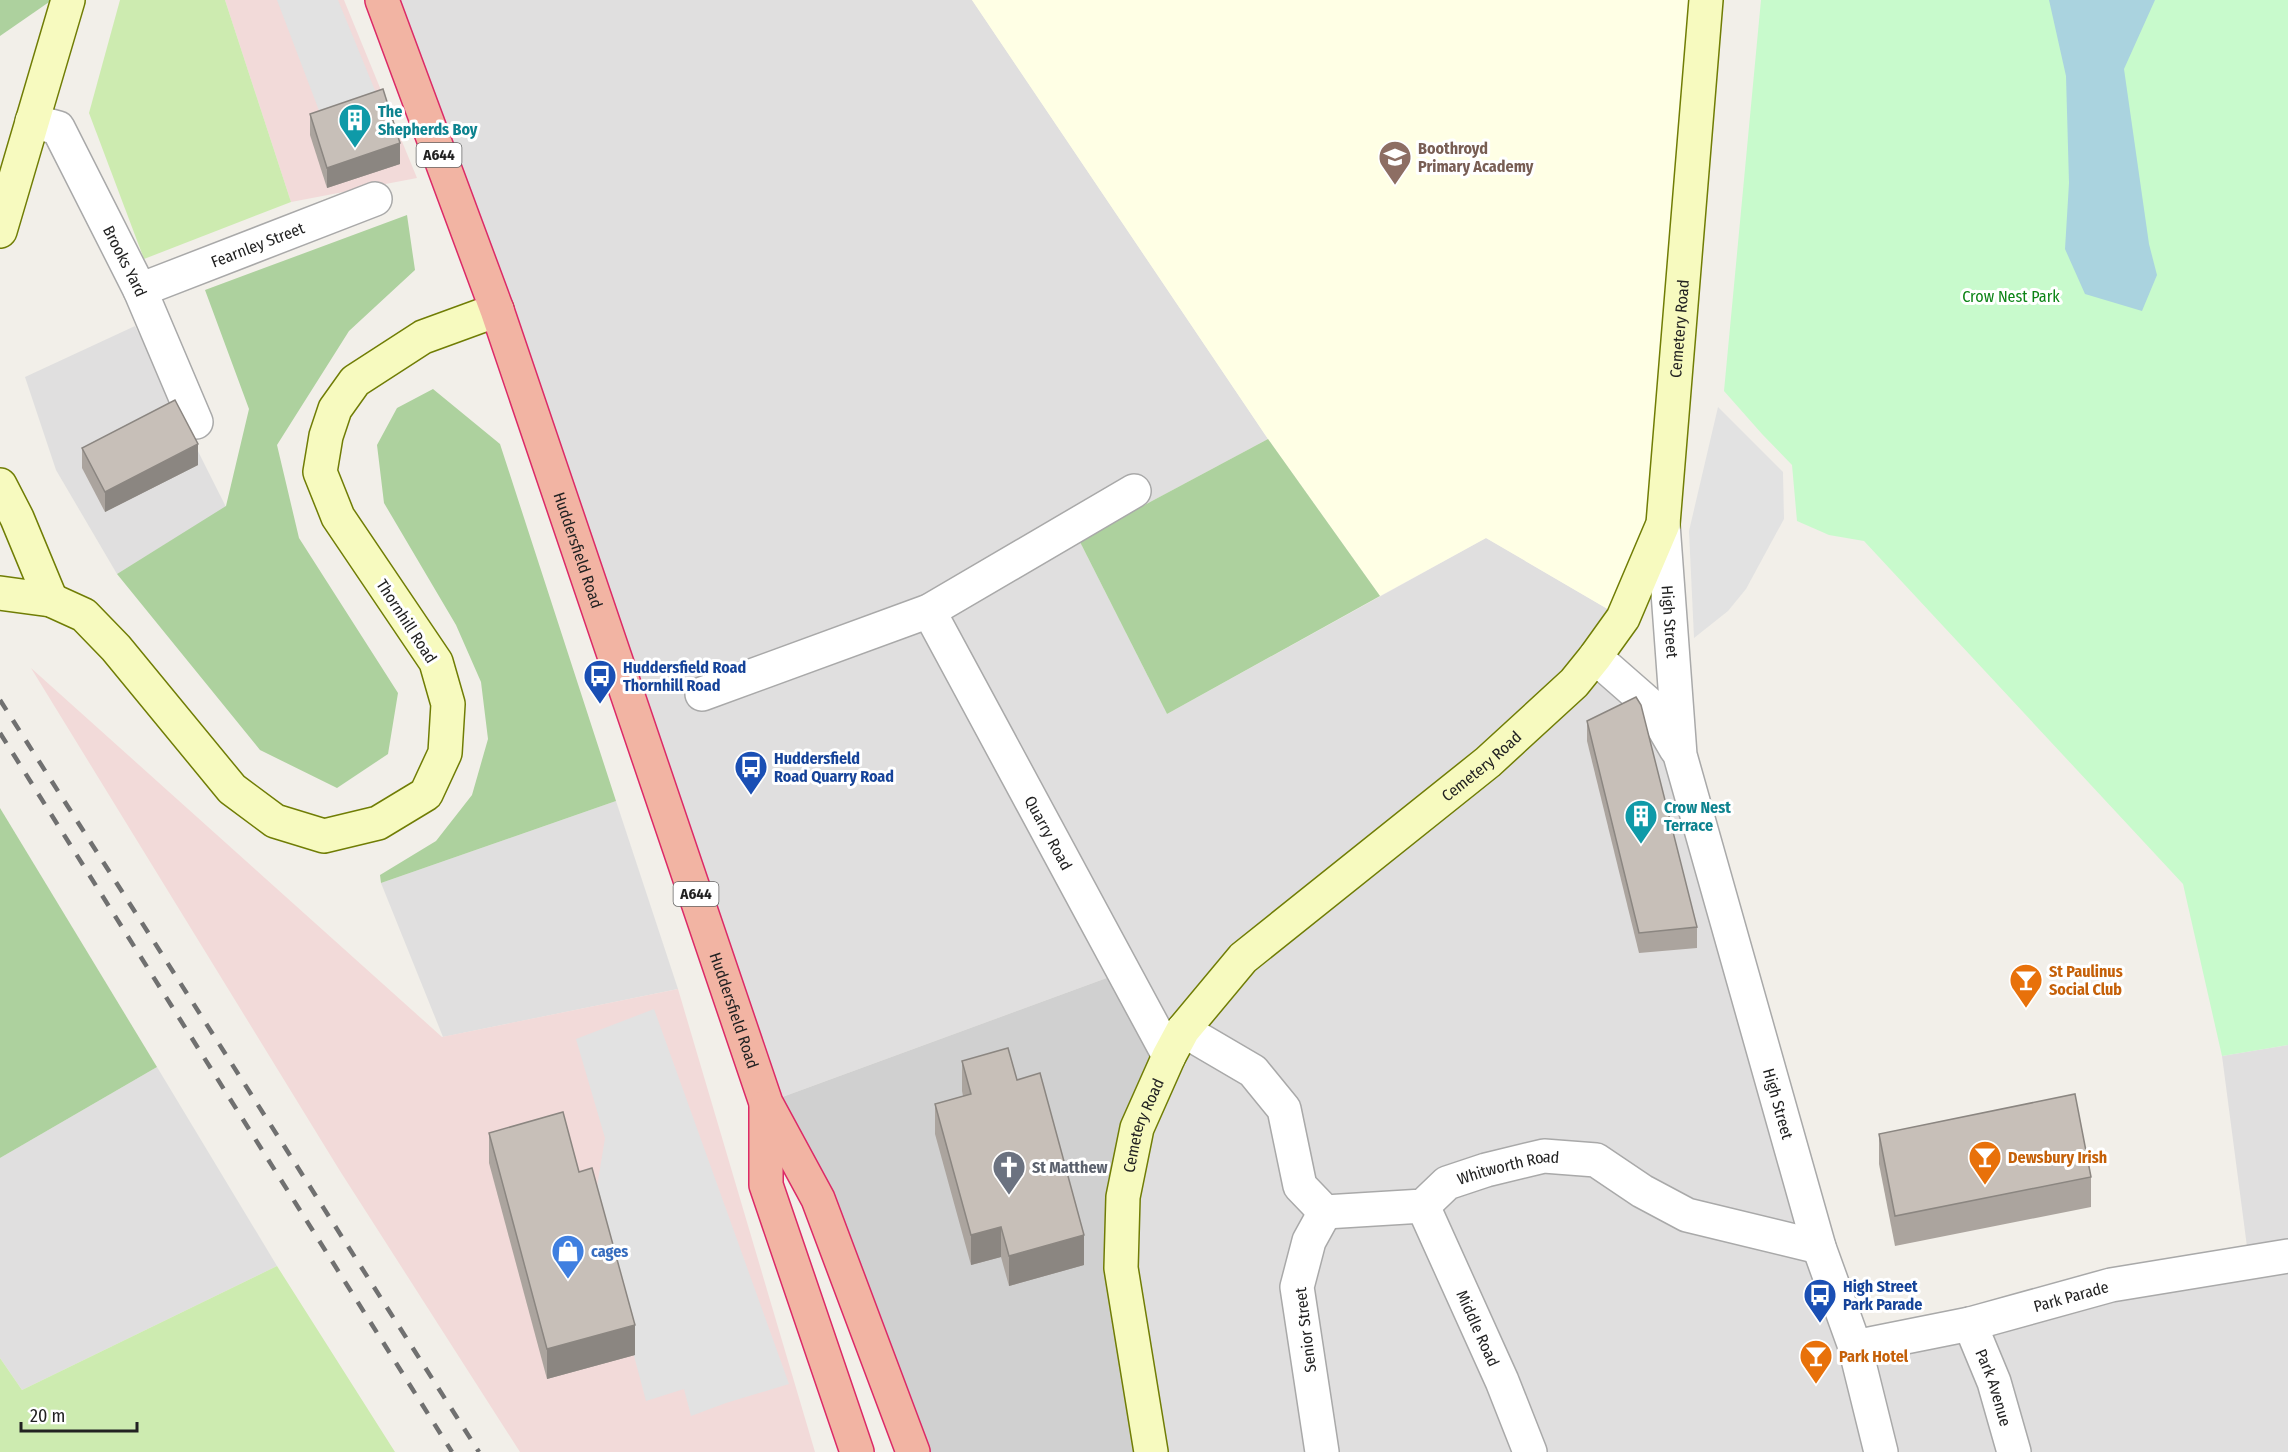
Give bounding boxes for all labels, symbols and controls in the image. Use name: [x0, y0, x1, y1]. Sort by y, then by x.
building icon: The Shepherds Boy: [337, 102, 373, 149]
place label: The Shepherds Boy: [378, 102, 478, 139]
school or university icon: Boothroyd Primary Academy: [1377, 139, 1413, 186]
place label: Boothroyd Primary Academy: [1418, 139, 1534, 176]
road number: A644: [416, 143, 462, 167]
street label: Fearnley Street: [208, 218, 308, 272]
street label: Brooks Yard: [99, 223, 151, 299]
street label: Cemetery Road: [1666, 279, 1693, 379]
park label: Crow Nest Park: [1962, 287, 2060, 306]
street label: Huddersfield Road: [549, 490, 606, 611]
street label: Thornhill Road: [372, 576, 441, 667]
street label: High Street: [1658, 585, 1682, 660]
bus stop icon: Huddersfield Road Thornhill Road: [582, 658, 618, 705]
place label: Huddersfield Road Thornhill Road: [623, 658, 746, 695]
street label: Cemetery Road: [1438, 727, 1525, 805]
bus stop icon: Huddersfield Road Quarry Road: [733, 749, 769, 796]
place label: Huddersfield Road Quarry Road: [774, 749, 894, 786]
street label: Quarry Road: [1020, 793, 1076, 873]
building icon: Crow Nest Terrace: [1623, 798, 1659, 845]
place label: Crow Nest Terrace: [1664, 798, 1731, 835]
road number: A644: [674, 882, 718, 906]
street label: Huddersfield Road: [706, 950, 763, 1071]
bar icon: St Paulinus Social Club: [2008, 962, 2044, 1009]
place label: St Paulinus Social Club: [2049, 962, 2123, 999]
street label: High Street: [1759, 1066, 1797, 1142]
street label: Cemetery Road: [1119, 1076, 1168, 1174]
bar icon: Dewsbury Irish: [1967, 1139, 2003, 1186]
street label: Whitworth Road: [1455, 1147, 1560, 1189]
place label: Dewsbury Irish: [2008, 1148, 2107, 1167]
church icon: St Matthew: [991, 1149, 1027, 1196]
place label: St Matthew: [1032, 1158, 1108, 1177]
shop icon: cages: [550, 1233, 586, 1280]
place label: cages: [591, 1242, 628, 1261]
bus stop icon: High Street Park Parade: [1802, 1277, 1838, 1324]
place label: High Street Park Parade: [1843, 1277, 1922, 1314]
street label: Park Parade: [2031, 1277, 2111, 1316]
street label: Senior Street: [1291, 1286, 1320, 1373]
street label: Middle Road: [1452, 1287, 1503, 1369]
bar icon: Park Hotel: [1798, 1338, 1834, 1385]
street label: Park Avenue: [1971, 1346, 2015, 1428]
place label: Park Hotel: [1839, 1347, 1909, 1366]
scale bar: [21, 1395, 136, 1433]
text: 20 m: [30, 1405, 65, 1427]

